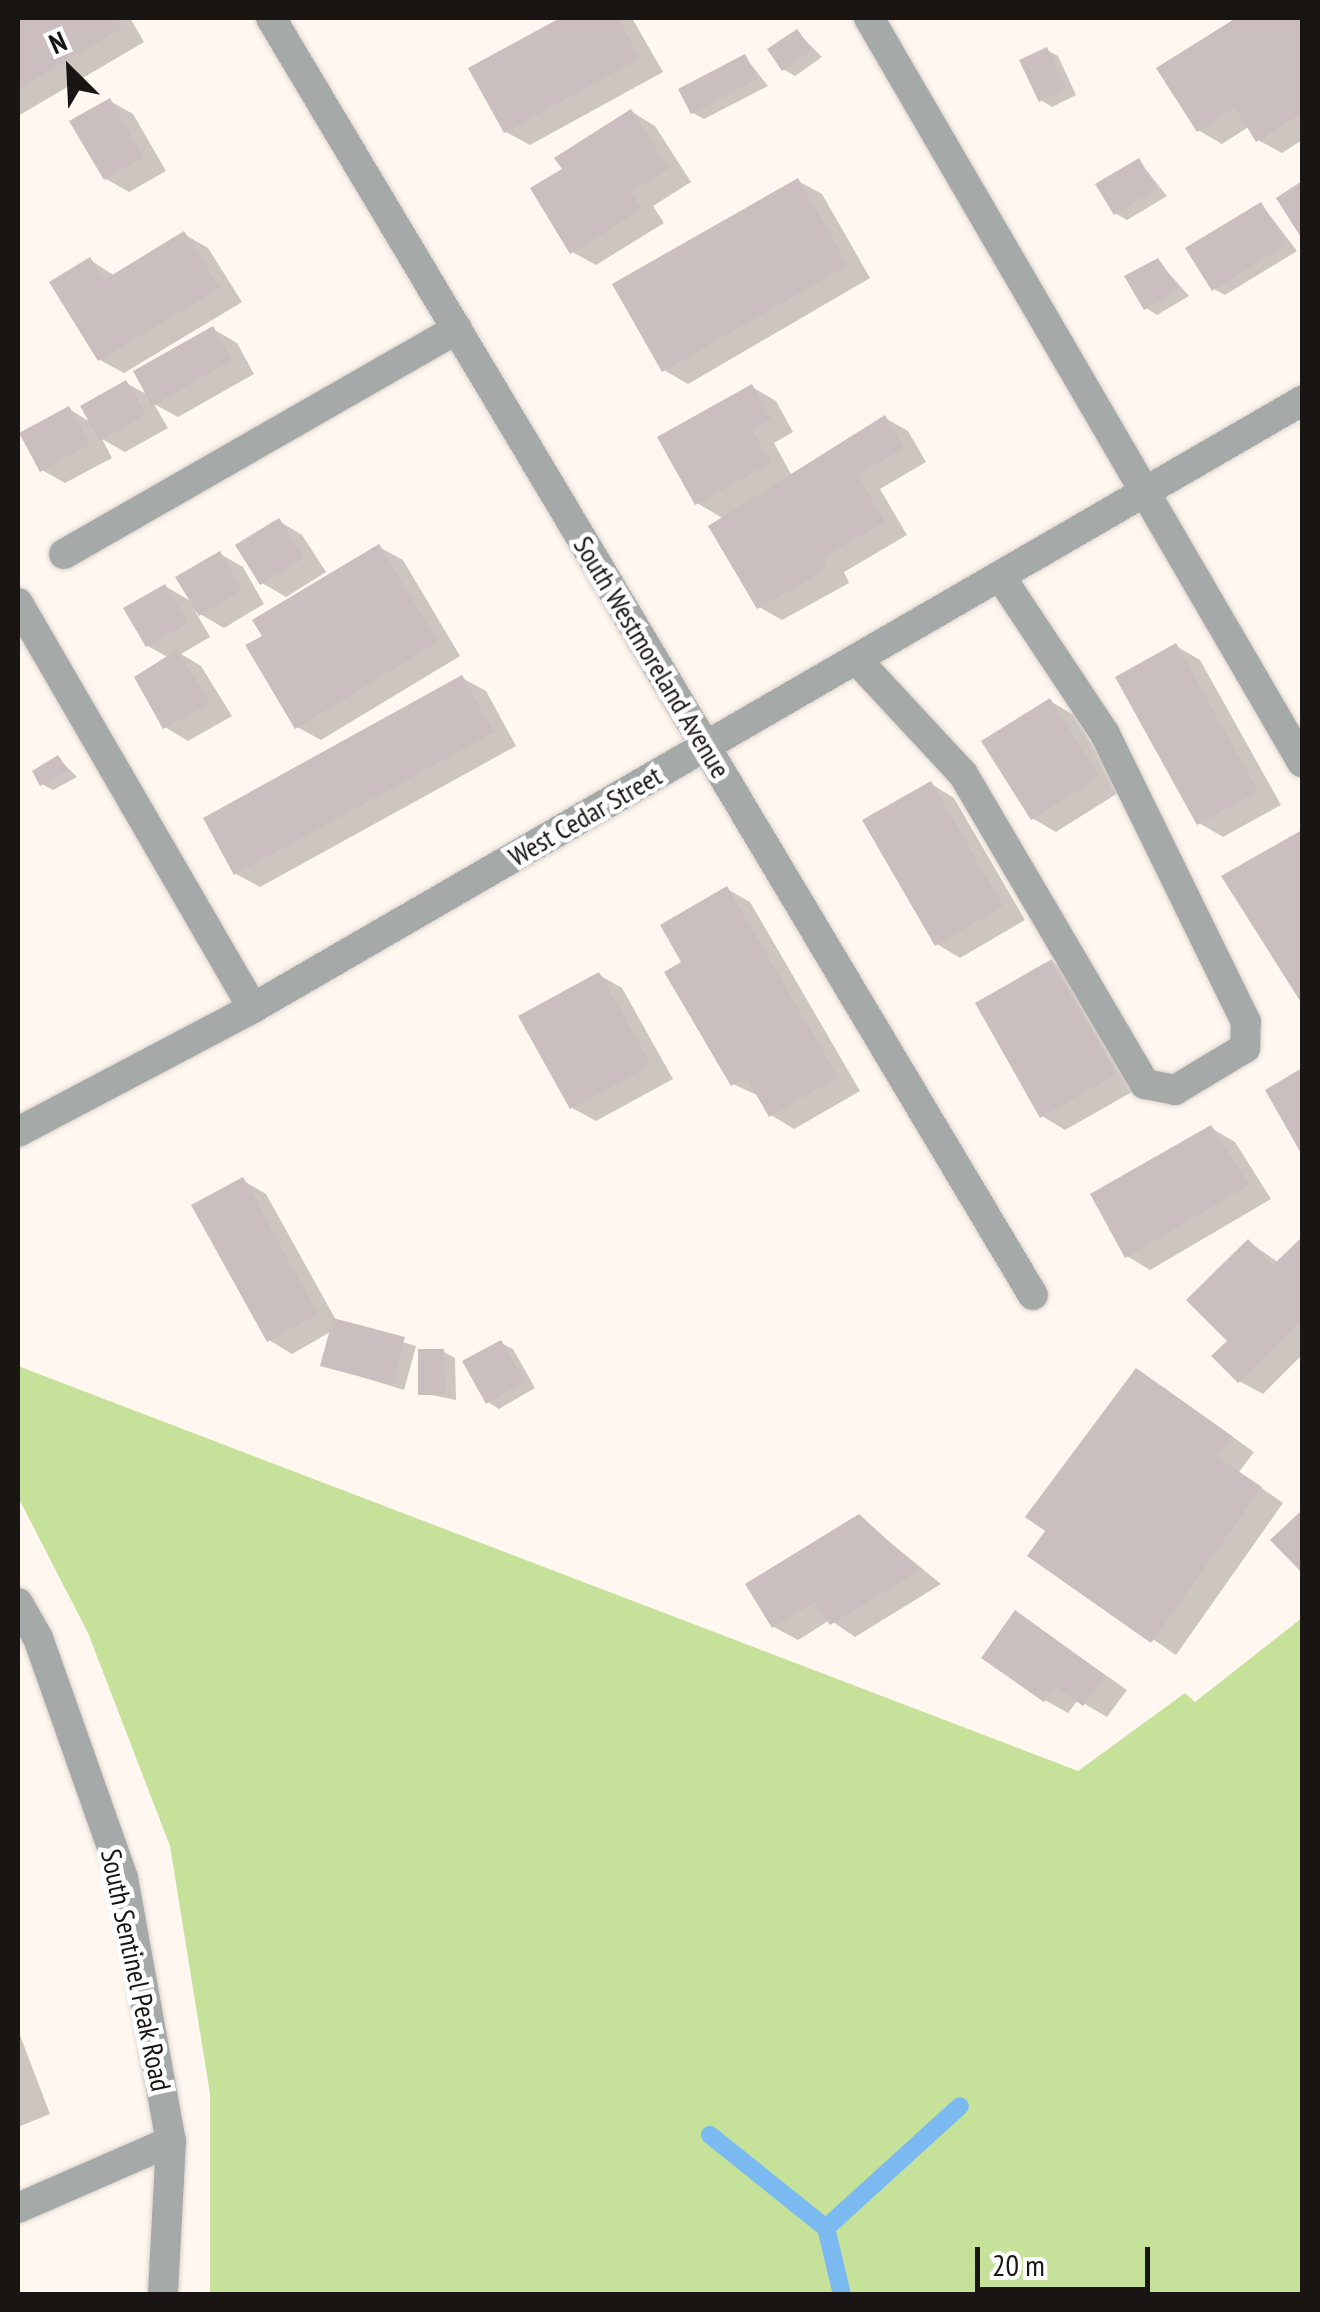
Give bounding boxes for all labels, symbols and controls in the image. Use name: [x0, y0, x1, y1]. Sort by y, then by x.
north arrow: [20, 20, 120, 120]
text: N: [43, 22, 72, 62]
street label: South Westmoreland Avenue: [566, 530, 738, 784]
street label: West Cedar Street: [503, 759, 667, 873]
street label: South Sentinel Peak Road: [94, 1846, 178, 2094]
scale bar: [980, 2227, 1155, 2289]
text: 20 m: [992, 2245, 1045, 2284]

